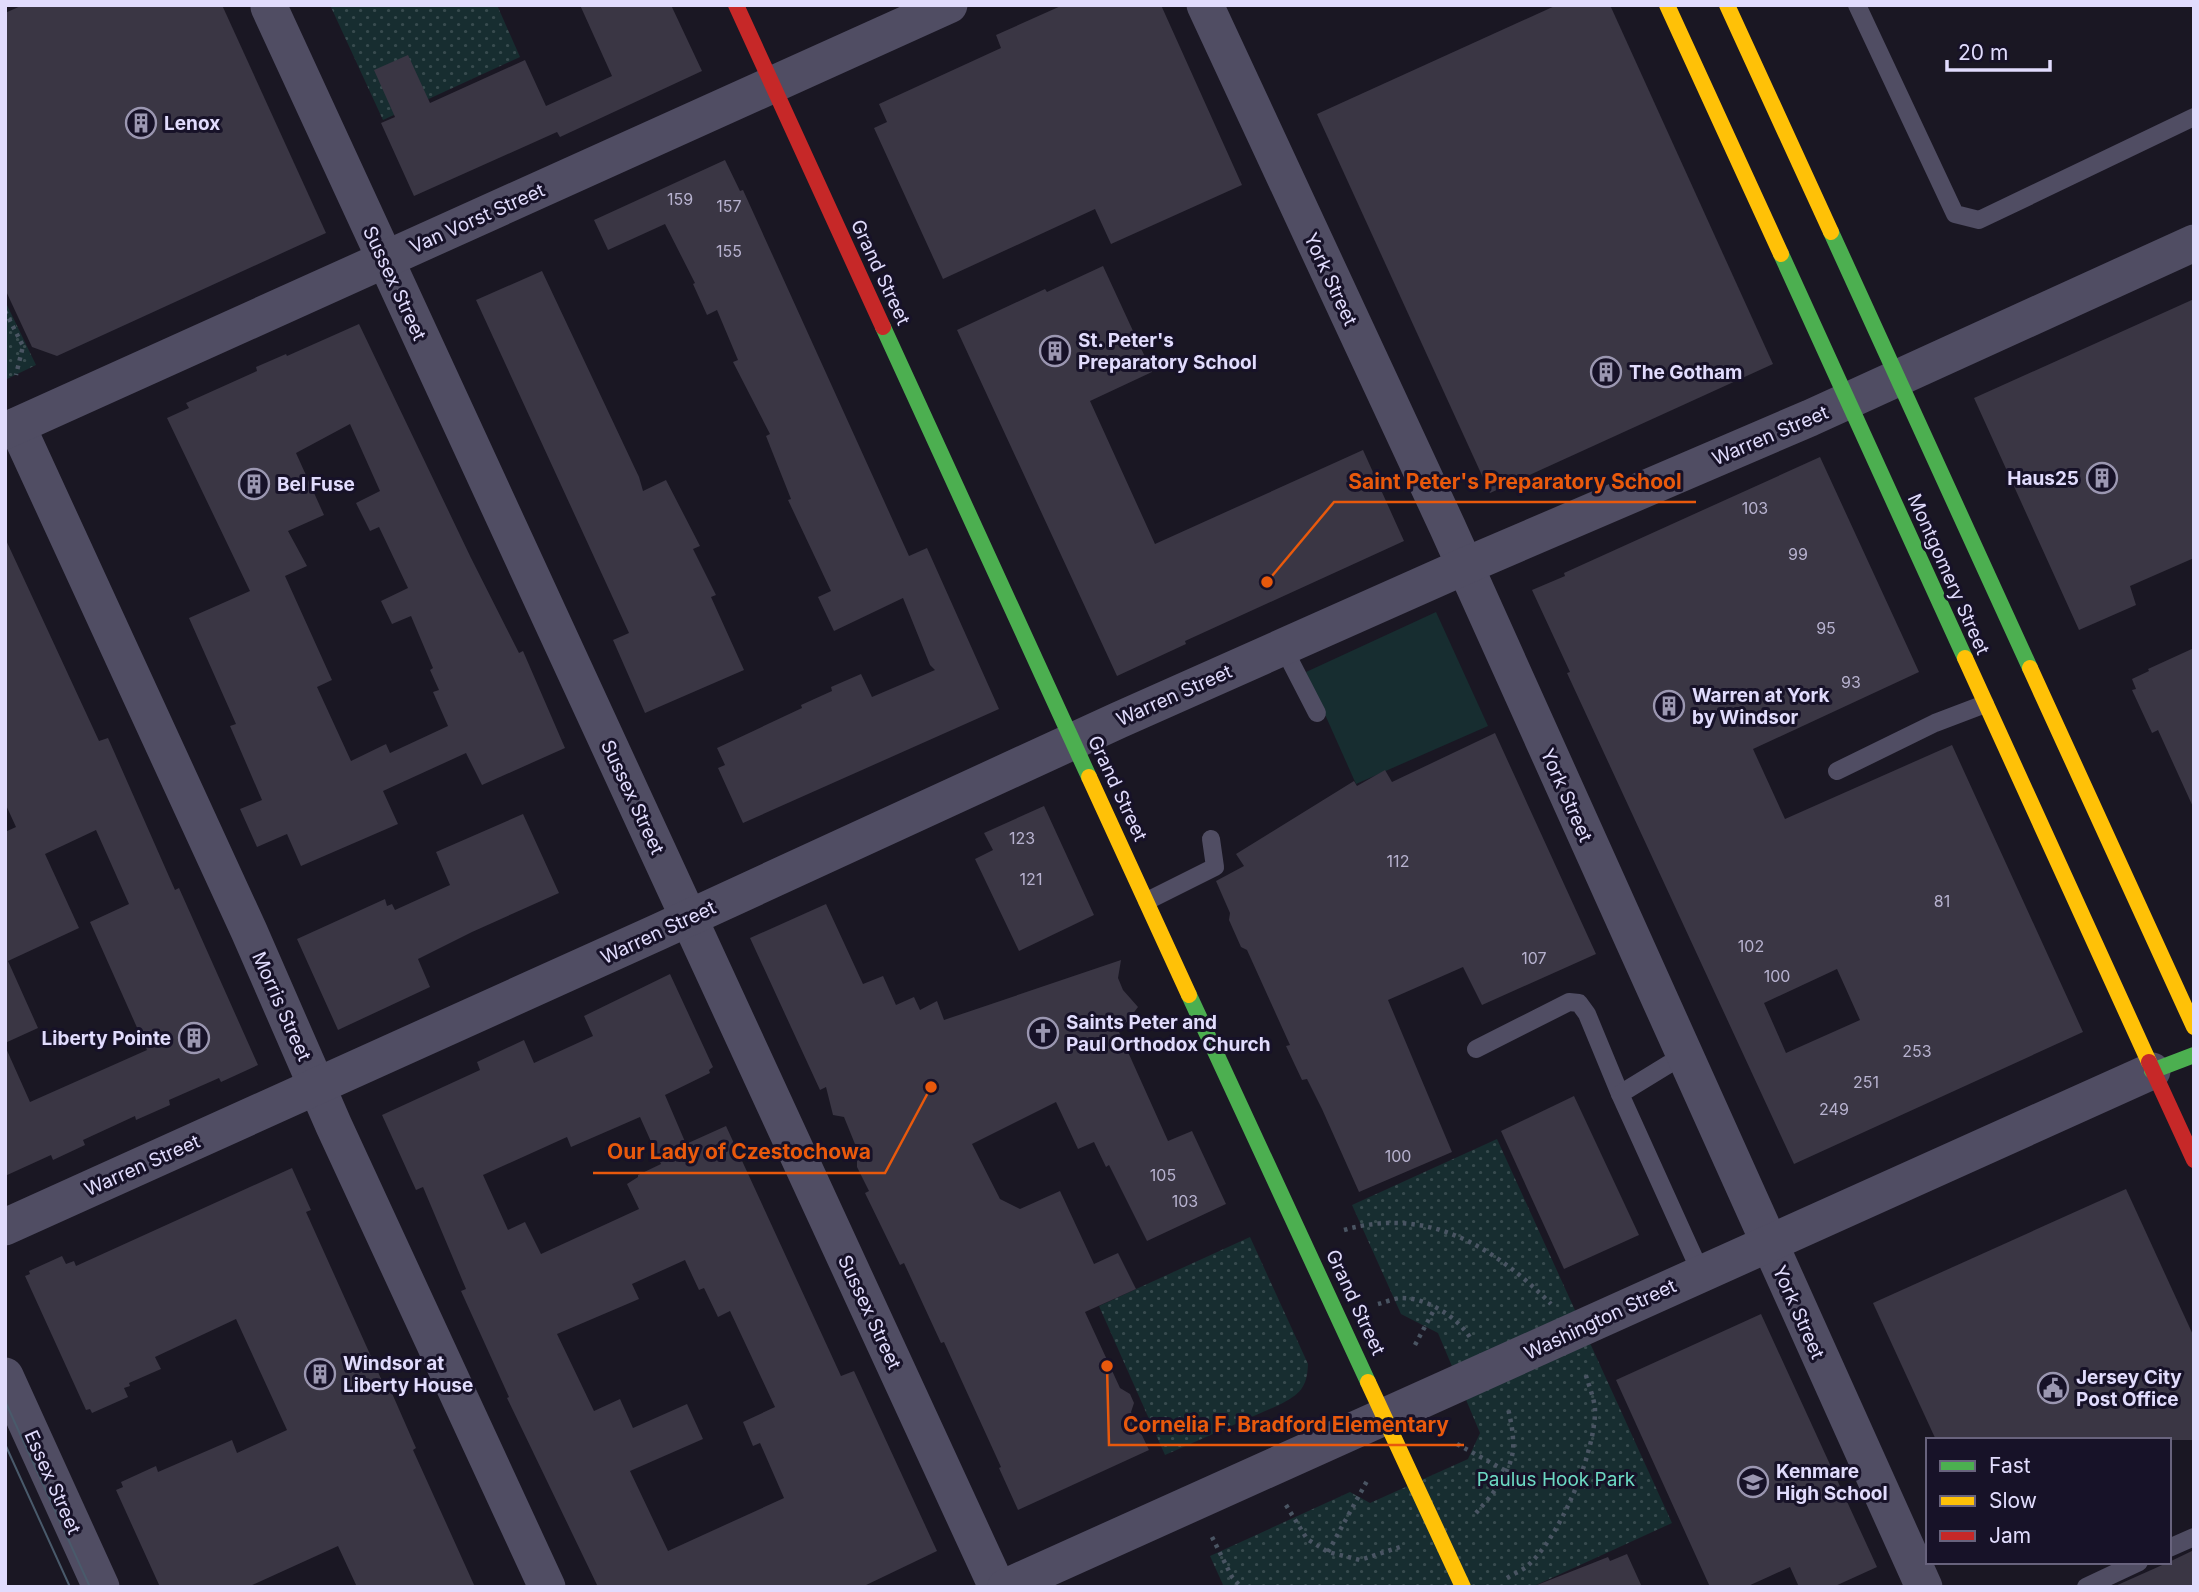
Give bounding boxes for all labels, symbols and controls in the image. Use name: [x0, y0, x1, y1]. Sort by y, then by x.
scale bar: [1947, 28, 2050, 72]
text: 20 m: [1958, 40, 2008, 65]
building icon: Lenox: [124, 106, 158, 140]
place label: Lenox: [164, 112, 220, 135]
street label: Van Vorst Street: [406, 178, 548, 259]
house number: 159: [667, 189, 693, 209]
house number: 157: [716, 196, 742, 216]
street label: Grand Street: [846, 216, 915, 329]
street label: Sussex Street: [358, 222, 431, 344]
street label: York Street: [1299, 229, 1362, 329]
house number: 155: [716, 241, 742, 261]
place label: St. Peter's Preparatory School: [1078, 329, 1257, 374]
building icon: St. Peter's Preparatory School: [1038, 334, 1072, 368]
building icon: The Gotham: [1589, 355, 1623, 389]
place label: The Gotham: [1629, 361, 1742, 384]
street label: Warren Street: [1709, 401, 1832, 470]
callout: Saint Peter's Preparatory School: [1334, 460, 1696, 502]
building icon: Haus25: [2085, 461, 2119, 495]
building icon: Bel Fuse: [237, 467, 271, 501]
place label: Haus25: [2007, 467, 2079, 490]
text: Saint Peter's Preparatory School: [1348, 469, 1682, 494]
place label: Bel Fuse: [277, 473, 355, 496]
street label: Montgomery Street: [1903, 490, 1994, 658]
house number: 103: [1742, 498, 1768, 518]
house number: 99: [1788, 544, 1808, 564]
house number: 95: [1816, 618, 1836, 638]
street label: Warren Street: [1113, 660, 1236, 731]
house number: 93: [1841, 672, 1861, 692]
place label: Warren at York by Windsor: [1692, 684, 1829, 729]
building icon: Warren at York by Windsor: [1652, 689, 1686, 723]
street label: Grand Street: [1083, 732, 1152, 845]
street label: Sussex Street: [596, 736, 669, 858]
street label: York Street: [1536, 745, 1597, 845]
house number: 123: [1009, 828, 1035, 848]
house number: 112: [1387, 851, 1409, 871]
house number: 121: [1020, 869, 1042, 889]
house number: 81: [1934, 891, 1950, 911]
street label: Warren Street: [597, 896, 719, 969]
house number: 102: [1738, 936, 1764, 956]
street label: Morris Street: [247, 948, 316, 1064]
house number: 107: [1521, 948, 1547, 968]
house number: 100: [1764, 966, 1790, 986]
place label: Saints Peter and Paul Orthodox Church: [1066, 1011, 1271, 1056]
church icon: Saints Peter and Paul Orthodox Church: [1026, 1016, 1060, 1050]
building icon: Liberty Pointe: [177, 1021, 211, 1055]
place label: Liberty Pointe: [42, 1027, 171, 1050]
house number: 253: [1902, 1041, 1932, 1061]
house number: 251: [1853, 1072, 1879, 1092]
house number: 249: [1819, 1099, 1849, 1119]
street label: Warren Street: [81, 1130, 204, 1201]
callout: Our Lady of Czestochowa: [593, 1131, 885, 1173]
text: Our Lady of Czestochowa: [607, 1139, 871, 1164]
house number: 100: [1385, 1146, 1411, 1166]
house number: 105: [1150, 1165, 1176, 1185]
house number: 103: [1172, 1191, 1198, 1211]
street label: Grand Street: [1321, 1246, 1390, 1359]
street label: Sussex Street: [833, 1251, 906, 1373]
street label: York Street: [1768, 1262, 1829, 1362]
street label: Washington Street: [1521, 1274, 1680, 1365]
place label: Windsor at Liberty House: [343, 1352, 473, 1397]
building icon: Windsor at Liberty House: [303, 1357, 337, 1391]
place label: Jersey City Post Office: [2076, 1366, 2182, 1411]
public building icon: Jersey City Post Office: [2036, 1371, 2070, 1405]
callout: Cornelia F. Bradford Elementary: [1109, 1403, 1464, 1445]
text: Cornelia F. Bradford Elementary: [1123, 1412, 1449, 1437]
street label: Essex Street: [19, 1427, 86, 1538]
legend: [1926, 1438, 2171, 1564]
text: Fast: [1989, 1453, 2031, 1478]
place label: Kenmare High School: [1776, 1460, 1888, 1505]
school or university icon: Kenmare High School: [1736, 1465, 1770, 1499]
park label: Paulus Hook Park: [1477, 1468, 1636, 1491]
text: Slow: [1989, 1488, 2037, 1513]
text: Jam: [1989, 1523, 2031, 1548]

